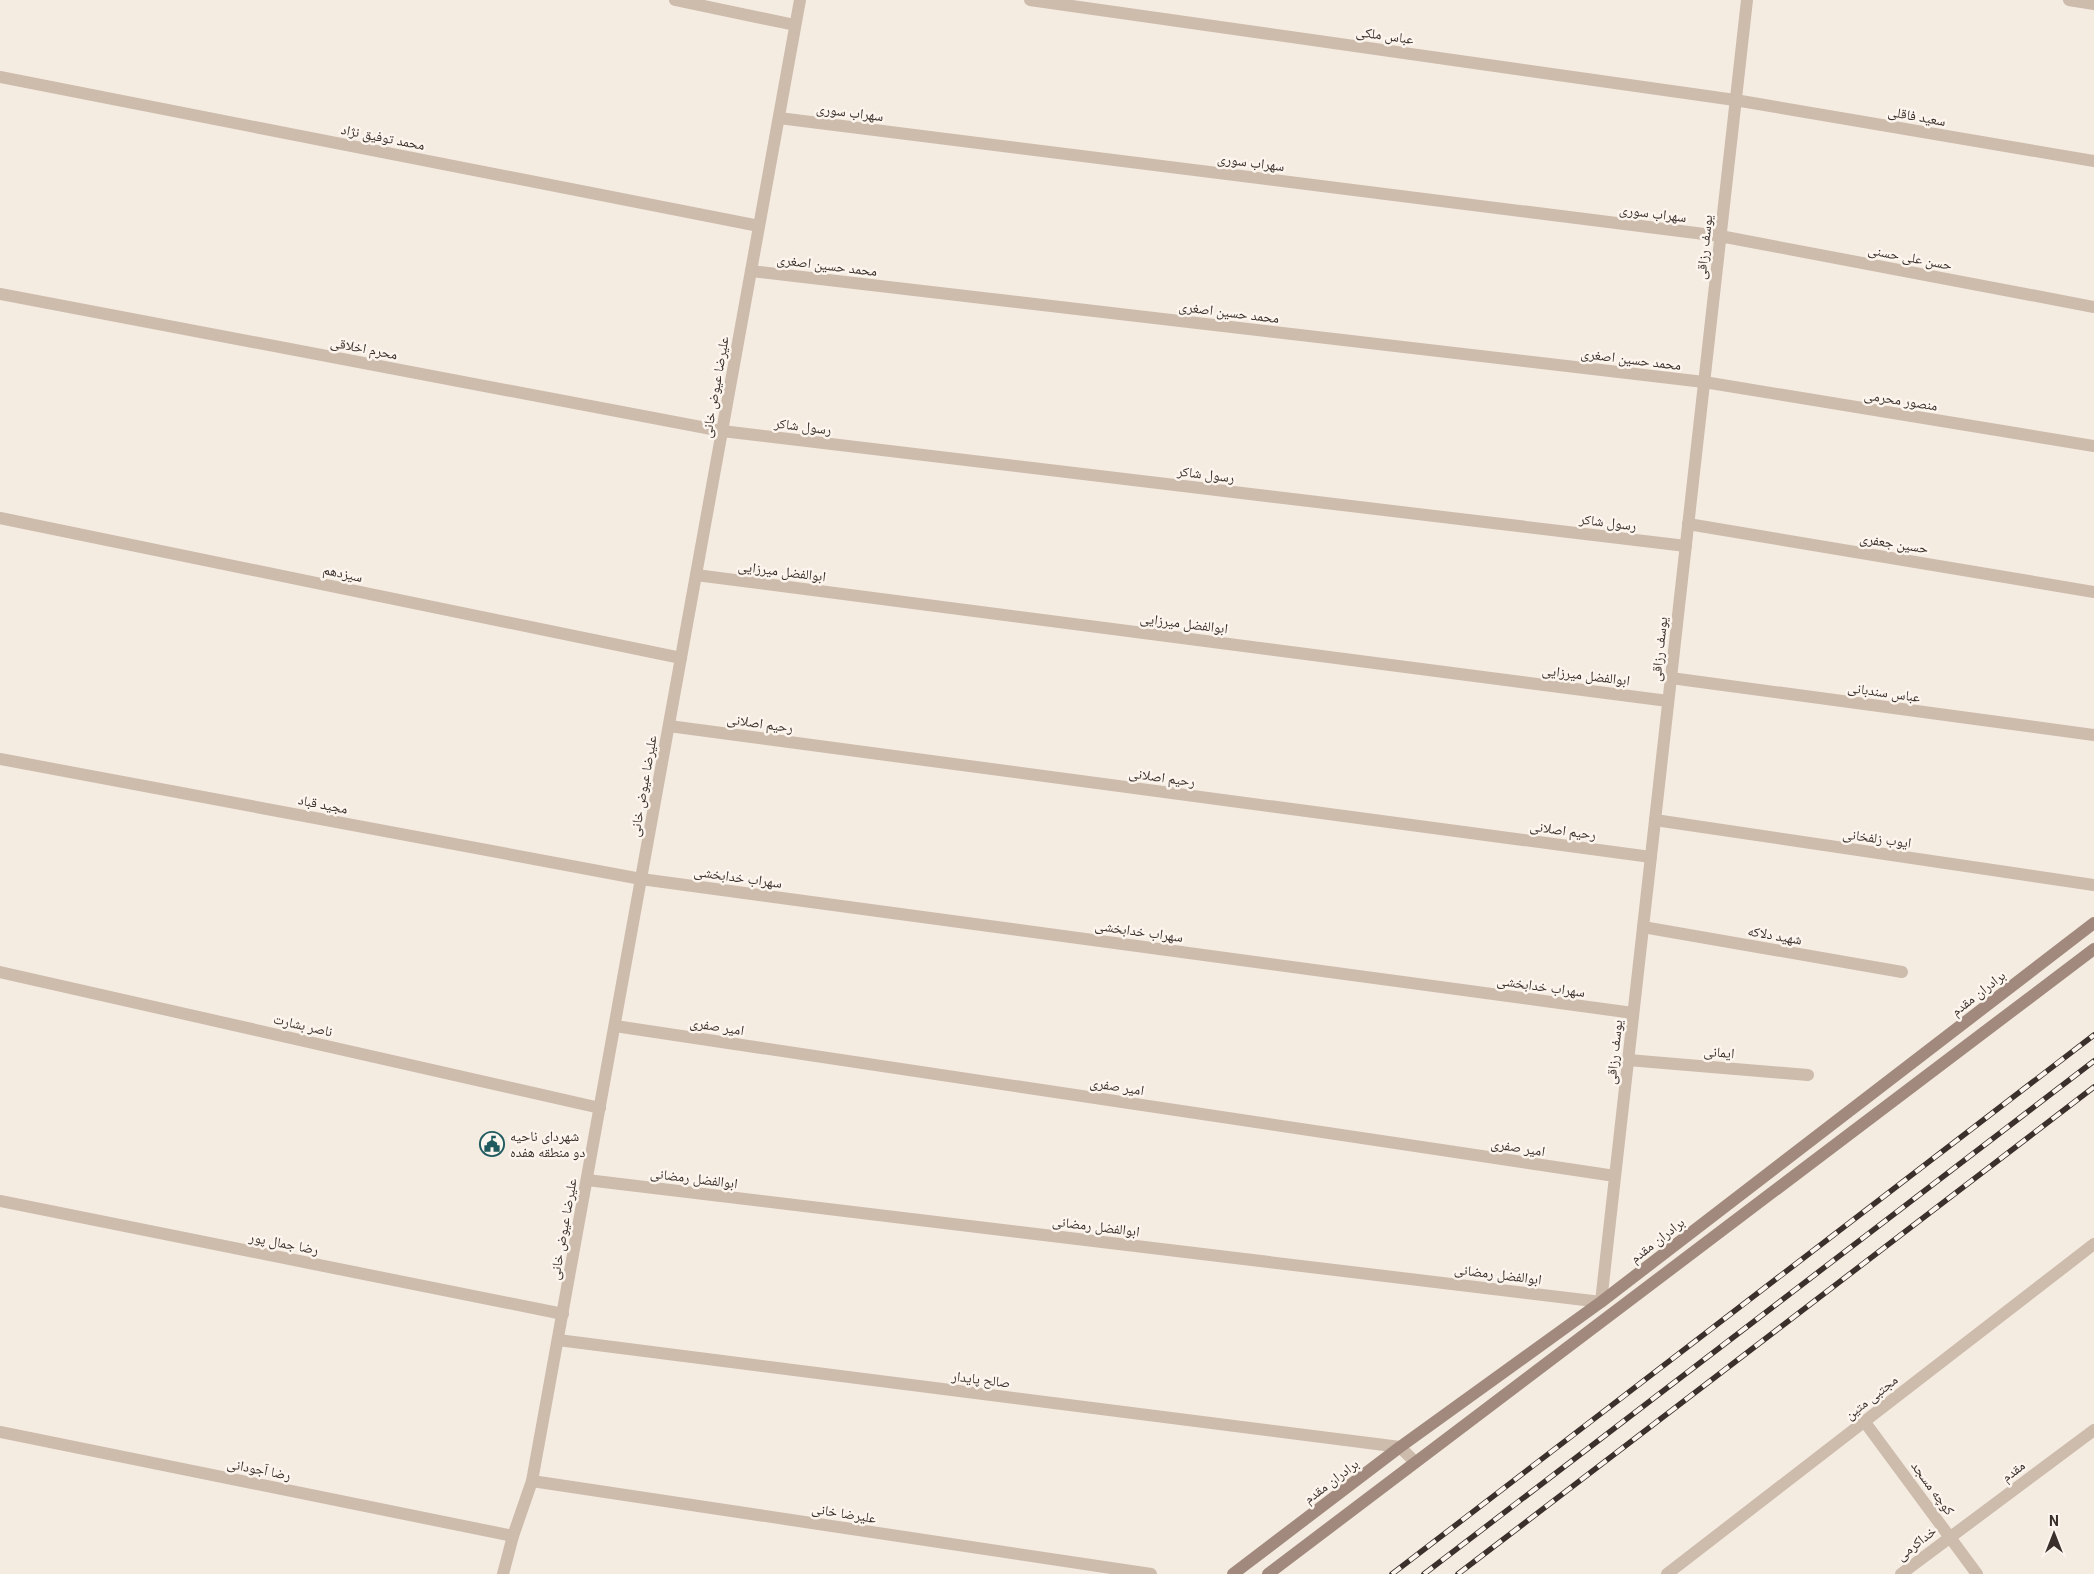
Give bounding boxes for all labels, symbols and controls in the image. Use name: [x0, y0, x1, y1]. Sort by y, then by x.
street label: عباس ملکی: [1355, 23, 1415, 48]
street label: سهراب سوری: [815, 100, 885, 125]
street label: سعید فاقلی: [1887, 103, 1947, 130]
street label: محمد توفیق ‌نژاد: [339, 121, 426, 155]
street label: سهراب سوری: [1216, 150, 1286, 175]
street label: سهراب سوری: [1618, 201, 1688, 226]
street label: یوسف رزاقی: [1693, 214, 1716, 280]
street label: حسن علی حسنی: [1866, 241, 1953, 274]
street label: محمد حسین اصغری: [776, 251, 878, 280]
street label: محمد حسین اصغری: [1178, 298, 1280, 327]
street label: محرم اخلاقی: [329, 334, 399, 364]
street label: علیرضا عیوض خانی: [698, 335, 733, 439]
street label: محمد حسین اصغری: [1580, 345, 1682, 374]
street label: منصور محرمی: [1863, 386, 1939, 415]
street label: رسول شاکر: [773, 414, 832, 438]
street label: رسول شاکر: [1176, 462, 1235, 486]
street label: رسول شاکر: [1578, 510, 1637, 534]
street label: حسین جعفری: [1858, 530, 1930, 557]
street label: ابوالفضل میرزایی: [737, 558, 827, 585]
street label: سیزدهم: [321, 561, 364, 587]
street label: ابوالفضل میرزایی: [1139, 610, 1229, 637]
street label: یوسف رزاقی: [1648, 616, 1671, 682]
street label: ابوالفضل میرزایی: [1541, 662, 1631, 689]
street label: عباس سندبانی: [1847, 679, 1921, 706]
street label: رحیم اصلانی: [726, 710, 794, 738]
street label: علیرضا عیوض خانی: [626, 734, 661, 838]
street label: رحیم اصلانی: [1128, 764, 1196, 792]
street label: مجید قباد: [297, 791, 349, 817]
street label: رحیم اصلانی: [1529, 817, 1597, 845]
street label: ایوب زلفخانی: [1842, 825, 1912, 852]
street label: سهراب خدابخشی: [693, 863, 783, 892]
street label: سهراب خدابخشی: [1094, 917, 1184, 946]
street label: شهید دلاکه: [1747, 922, 1803, 948]
street label: برادران مقدم: [1948, 967, 2010, 1021]
street label: سهراب خدابخشی: [1496, 972, 1586, 1001]
street label: ناصر بشارت: [272, 1010, 334, 1041]
street label: امیر صفری: [689, 1014, 745, 1039]
street label: یوسف رزاقی: [1603, 1019, 1626, 1085]
street label: ایمانی: [1703, 1043, 1735, 1062]
street label: امیر صفری: [1089, 1074, 1145, 1099]
place label: شهردای ناحیه دو منطقه هفده: [510, 1128, 585, 1161]
public building icon: شهردای ناحیه دو منطقه هفده: [479, 1131, 505, 1157]
street label: امیر صفری: [1490, 1135, 1546, 1160]
street label: ابوالفضل رمضانی: [649, 1165, 739, 1192]
street label: علیرضا عیوض خانی: [546, 1177, 581, 1281]
street label: ابوالفضل رمضانی: [1051, 1213, 1141, 1240]
street label: برادران مقدم: [1627, 1214, 1689, 1268]
street label: رضا جمال پور: [247, 1228, 320, 1259]
street label: ابوالفضل رمضانی: [1453, 1261, 1543, 1288]
street label: صالح پایدار: [950, 1367, 1011, 1393]
street label: مجتبی متین: [1841, 1371, 1901, 1423]
street label: رضا آجودانی: [225, 1455, 292, 1484]
street label: برادران مقدم: [1300, 1455, 1363, 1508]
street label: مقدم: [1998, 1457, 2029, 1487]
street label: کوچه مسجد: [1907, 1458, 1958, 1519]
street label: علیرضا خانی: [810, 1500, 877, 1527]
north arrow: [2029, 1509, 2079, 1559]
text: N: [2049, 1513, 2059, 1529]
street label: خداکرمی: [1893, 1522, 1940, 1564]

